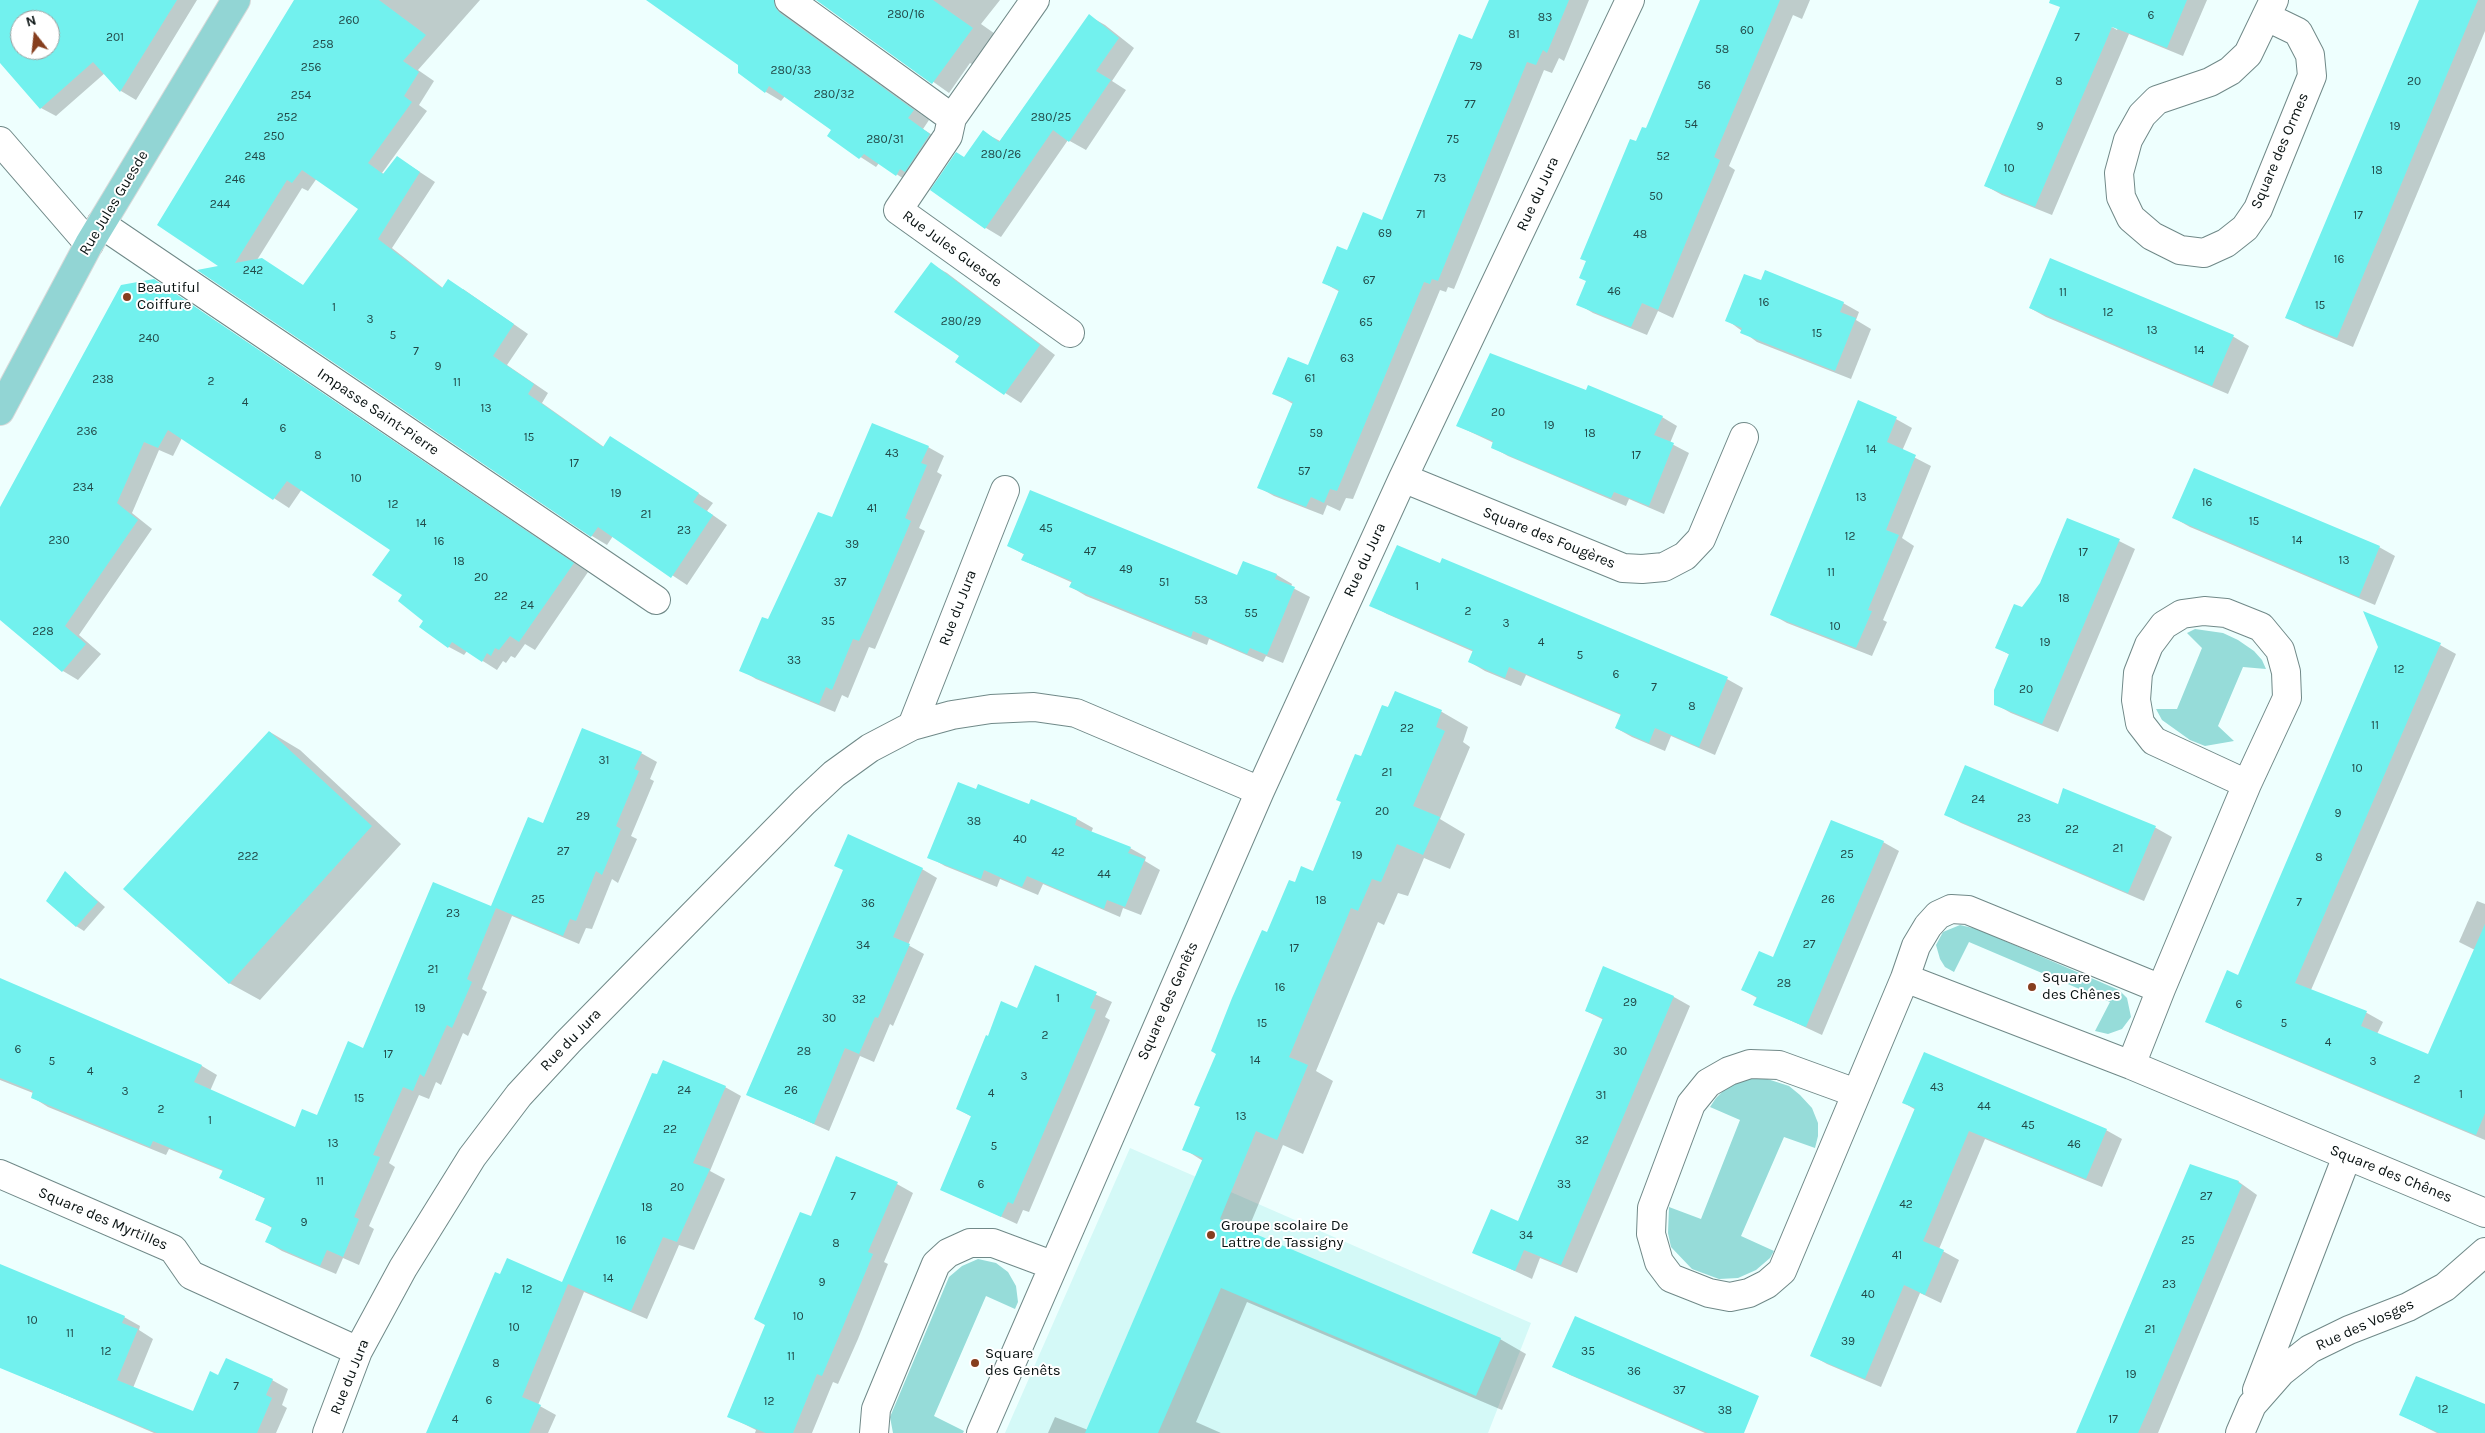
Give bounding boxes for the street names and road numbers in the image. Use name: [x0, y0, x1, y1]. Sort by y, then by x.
street label: Square des Ormes: [2247, 90, 2313, 212]
street label: Rue Jules Guesde: [76, 147, 152, 259]
street label: Rue du Jura: [1513, 154, 1563, 234]
street label: Rue Jules Guesde: [899, 207, 1005, 291]
street label: Impasse Saint-Pierre: [314, 365, 442, 459]
street label: Square des Fougères: [1480, 503, 1618, 573]
street label: Rue du Jura: [1340, 520, 1390, 600]
street label: Rue du Jura: [935, 567, 981, 649]
street label: Square des Genêts: [1134, 939, 1202, 1063]
street label: Rue du Jura: [537, 1005, 605, 1075]
street label: Square des Chênes: [2327, 1141, 2455, 1207]
street label: Square des Myrtilles: [35, 1184, 171, 1254]
street label: Rue des Vosges: [2313, 1295, 2417, 1355]
street label: Rue du Jura: [327, 1337, 373, 1417]

